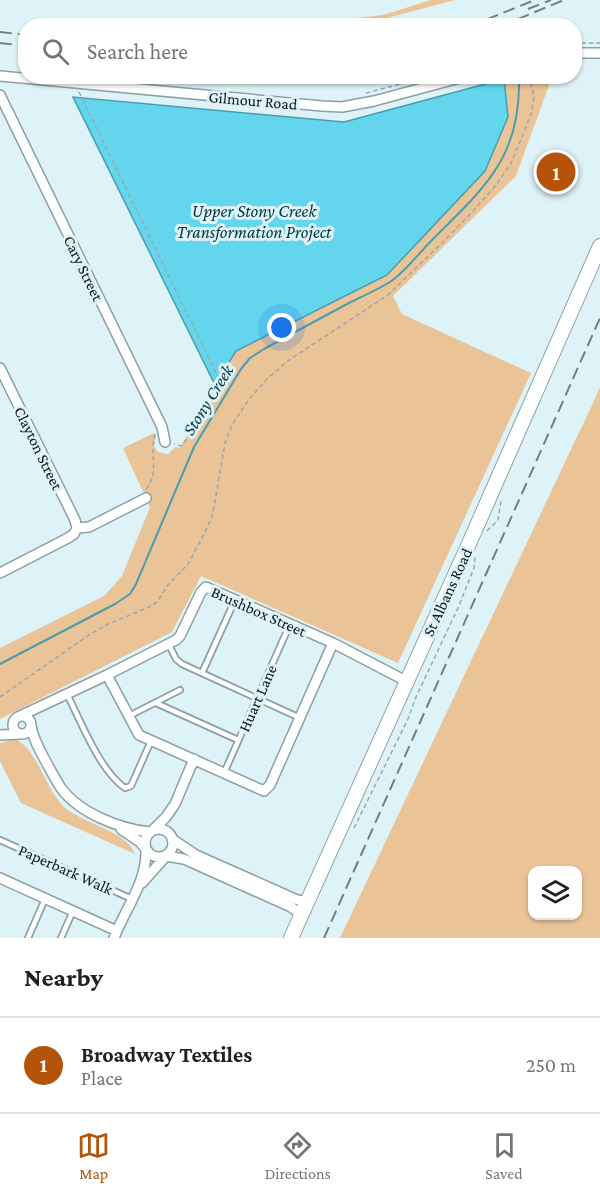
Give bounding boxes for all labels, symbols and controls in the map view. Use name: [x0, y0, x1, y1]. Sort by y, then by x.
search box: [18, 18, 582, 84]
icon: search: [39, 35, 72, 68]
text: Search here: [87, 39, 188, 64]
street label: Gilmour Road: [208, 88, 299, 113]
pin: 1: [536, 150, 576, 195]
water label: Upper Stony Creek Transformation Project: [177, 201, 332, 243]
street label: Cary Street: [60, 233, 107, 305]
your location: [267, 313, 296, 342]
water label: Stony Creek: [179, 360, 238, 439]
street label: Clayton Street: [10, 404, 66, 494]
street label: St Albans Road: [420, 545, 475, 639]
street label: Brushbox Street: [209, 583, 309, 640]
street label: Huart Lane: [235, 662, 280, 734]
street label: Paperbark Walk: [16, 841, 116, 899]
map controls: [528, 866, 582, 920]
button: layers: [528, 866, 582, 920]
text: Nearby: [24, 963, 103, 992]
text: Broadway Textiles: [81, 1042, 252, 1067]
text: 1: [40, 1054, 47, 1076]
text: 250 m: [526, 1054, 576, 1076]
text: Place: [81, 1067, 123, 1089]
tab: Map: [77, 1129, 110, 1182]
tab: Directions: [265, 1129, 331, 1182]
tab: Saved: [485, 1129, 523, 1182]

